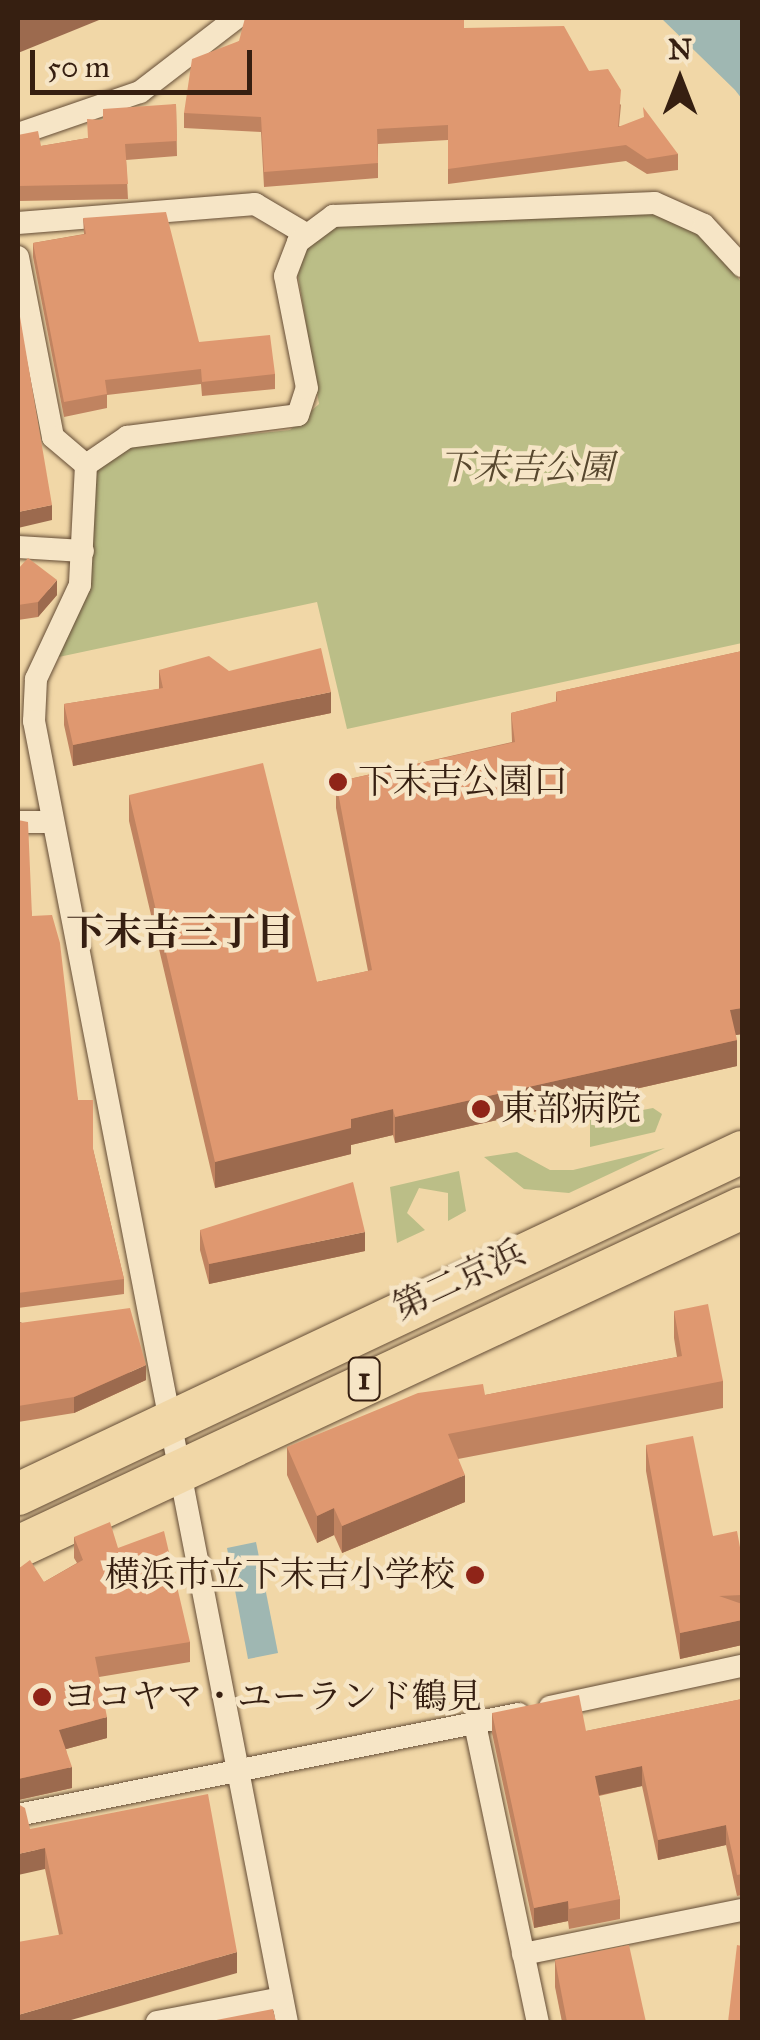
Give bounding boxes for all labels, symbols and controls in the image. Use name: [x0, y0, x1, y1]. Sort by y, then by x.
scale bar: [35, 30, 258, 92]
north arrow: [630, 30, 730, 130]
text: N: [668, 32, 692, 67]
text: 50 m: [47, 49, 110, 85]
park label: 下末吉公園: [439, 447, 613, 489]
place label: 下末吉公園口: [358, 761, 568, 803]
marker: 下末吉公園口: [327, 771, 349, 793]
district label: 下末吉三丁目: [66, 910, 294, 956]
place label: 東部病院: [501, 1088, 641, 1130]
marker: 東部病院: [470, 1098, 492, 1120]
street label: 第二京浜: [387, 1231, 531, 1329]
road number: 1: [346, 1352, 382, 1406]
place label: 横浜市立下末吉小学校: [105, 1554, 455, 1596]
marker: 横浜市立下末吉小学校: [464, 1564, 486, 1586]
place label: ヨコヤマ・ユーランド鶴見: [62, 1676, 482, 1718]
marker: ヨコヤマ・ユーランド鶴見: [31, 1686, 53, 1708]

